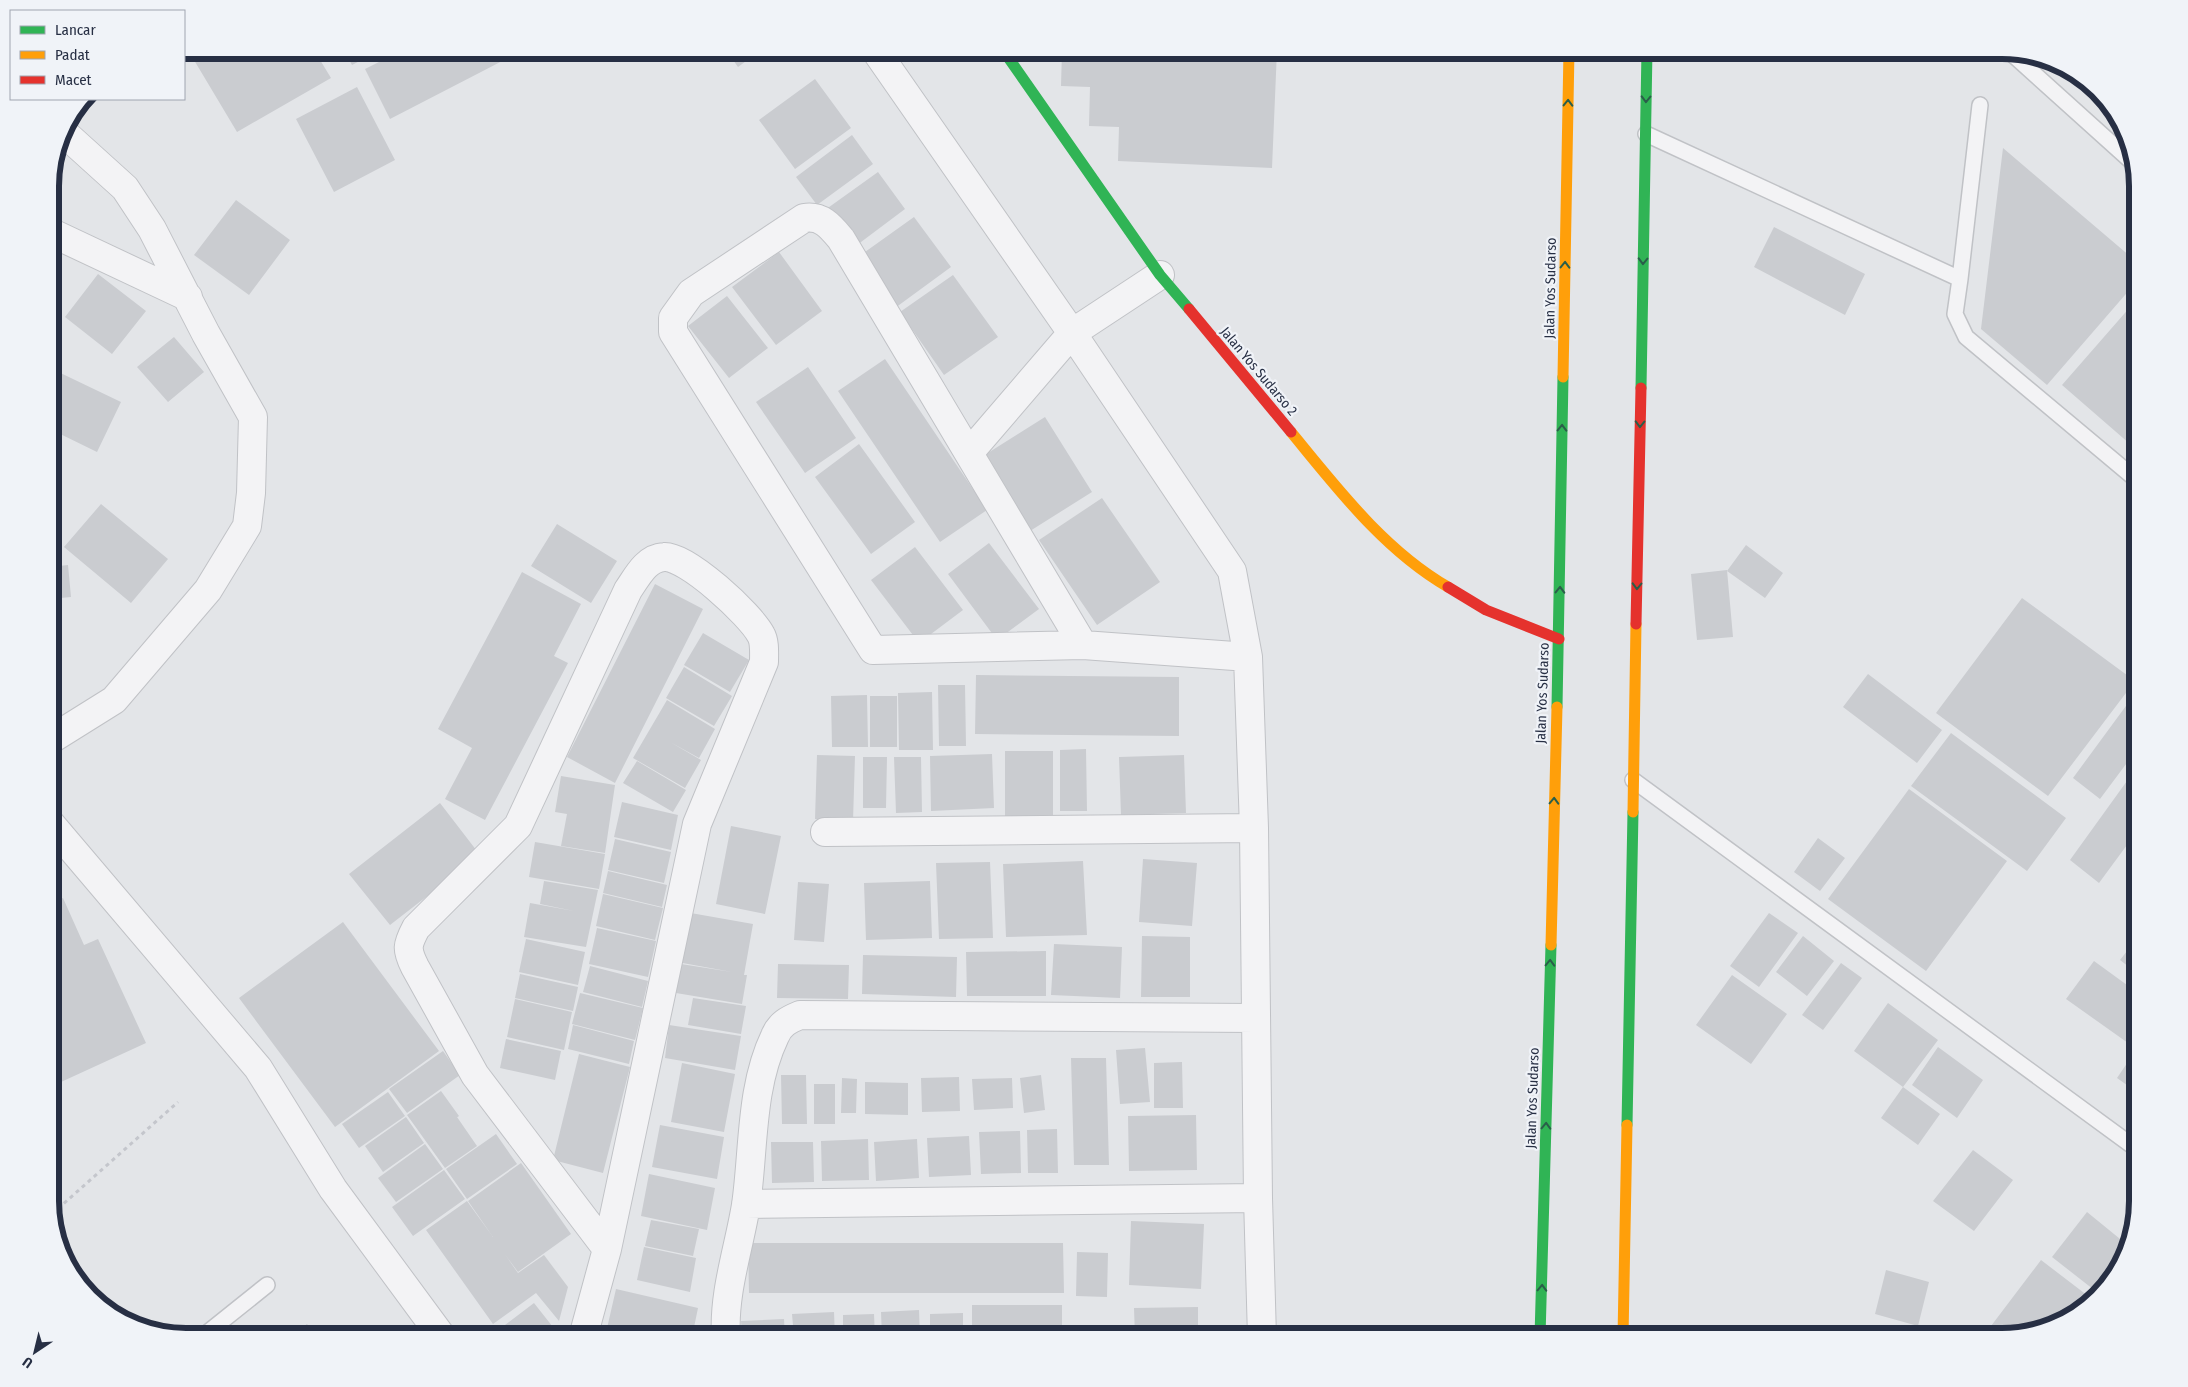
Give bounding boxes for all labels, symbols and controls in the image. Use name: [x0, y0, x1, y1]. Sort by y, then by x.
legend: [10, 10, 185, 100]
text: Lancar: [55, 21, 96, 39]
text: Padat: [55, 46, 90, 64]
text: Macet: [55, 71, 92, 89]
one-way arrow: [1641, 95, 1652, 103]
one-way arrow: [1563, 99, 1573, 106]
street label: Jalan Yos Sudarso: [1541, 237, 1560, 339]
one-way arrow: [1638, 258, 1648, 265]
one-way arrow: [1560, 261, 1570, 269]
street label: Jalan Yos Sudarso 2: [1217, 323, 1301, 419]
one-way arrow: [1635, 420, 1645, 428]
one-way arrow: [1557, 424, 1567, 432]
one-way arrow: [1631, 582, 1642, 590]
one-way arrow: [1554, 586, 1565, 594]
street label: Jalan Yos Sudarso: [1532, 642, 1553, 744]
one-way arrow: [1549, 797, 1560, 805]
one-way arrow: [1545, 959, 1555, 967]
street label: Jalan Yos Sudarso: [1522, 1047, 1543, 1149]
one-way arrow: [1541, 1122, 1551, 1130]
one-way arrow: [1536, 1284, 1547, 1292]
north arrow: [10, 1327, 60, 1377]
text: U: [20, 1353, 36, 1372]

